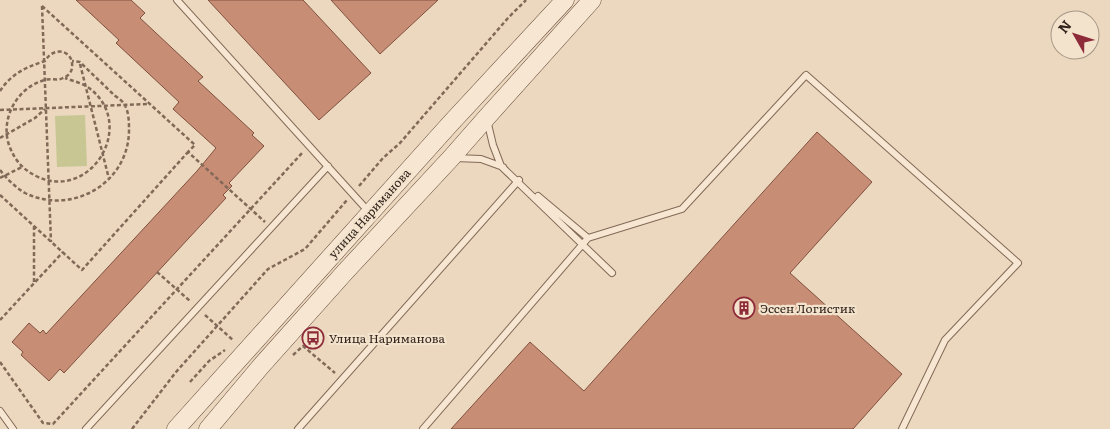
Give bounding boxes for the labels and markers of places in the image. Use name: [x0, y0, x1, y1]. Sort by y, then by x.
building icon: Эссен Логистик: [732, 296, 756, 320]
place label: Эссен Логистик: [760, 299, 855, 317]
bus stop icon: Улица Нариманова: [301, 326, 325, 350]
place label: Улица Нариманова: [329, 329, 445, 347]

